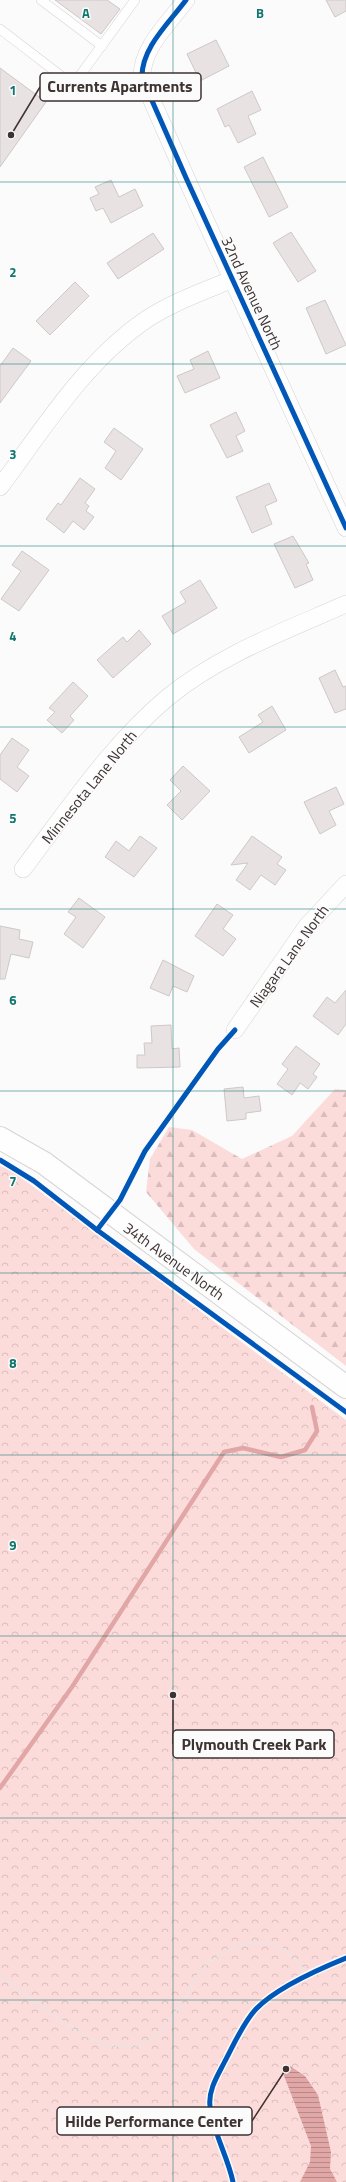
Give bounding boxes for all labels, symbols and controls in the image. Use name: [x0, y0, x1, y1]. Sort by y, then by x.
text: A: [82, 3, 90, 23]
text: B: [256, 3, 264, 23]
callout: Currents Apartments: [40, 73, 201, 101]
text: Currents Apartments: [47, 74, 193, 98]
text: 1: [9, 80, 17, 100]
street label: 32nd Avenue North: [216, 232, 288, 354]
text: 2: [9, 262, 17, 282]
text: 3: [9, 444, 17, 464]
text: 4: [9, 626, 17, 646]
street label: Minnesota Lane North: [36, 725, 142, 849]
text: 5: [9, 808, 17, 828]
street label: Niagara Lane North: [244, 900, 334, 1012]
text: 6: [9, 990, 17, 1010]
text: 7: [9, 1171, 17, 1191]
street label: 34th Avenue North: [119, 1216, 229, 1306]
text: 8: [9, 1353, 17, 1373]
text: 9: [9, 1535, 17, 1555]
callout: Plymouth Creek Park: [173, 1730, 334, 1758]
text: Plymouth Creek Park: [181, 1732, 327, 1756]
callout: Hilde Performance Center: [57, 2107, 252, 2135]
text: Hilde Performance Center: [65, 2109, 243, 2133]

